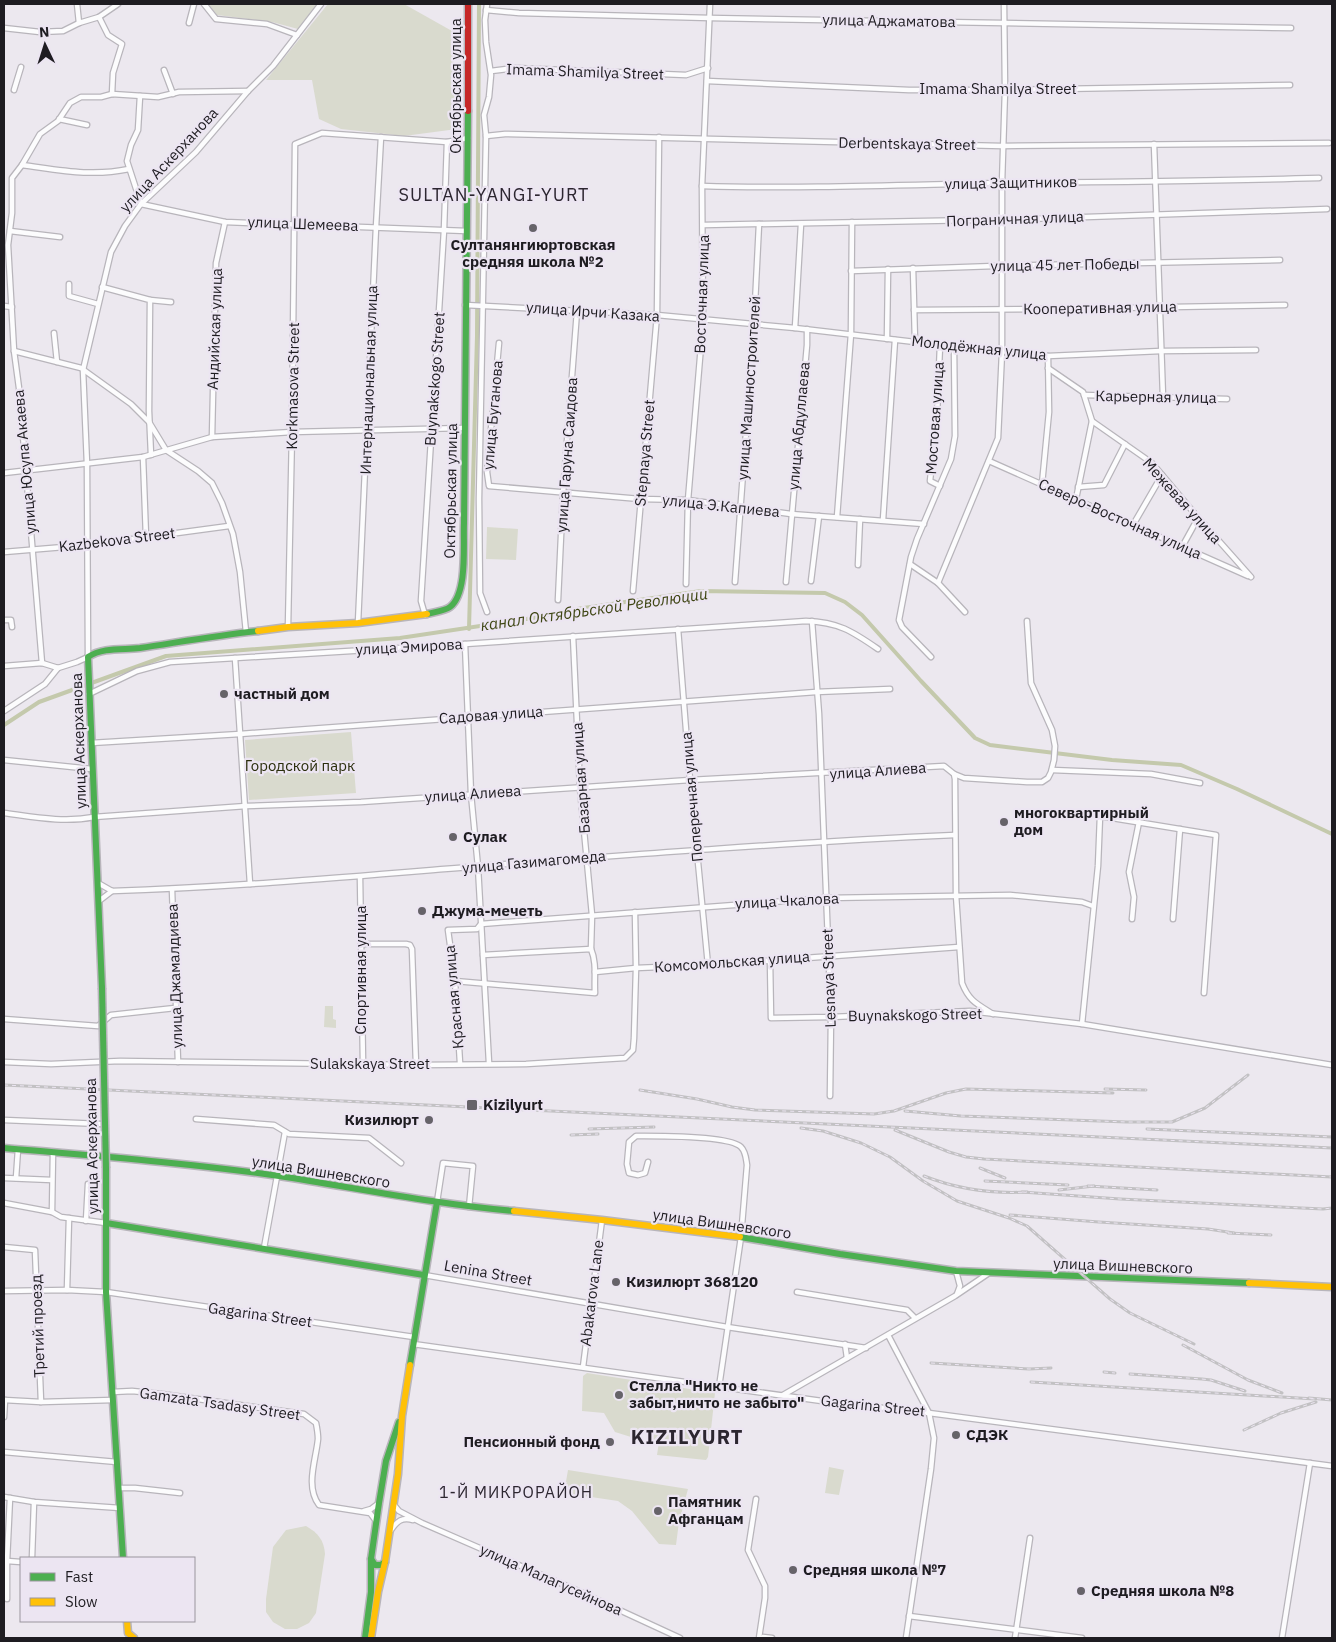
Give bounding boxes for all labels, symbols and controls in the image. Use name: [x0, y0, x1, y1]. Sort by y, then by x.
street label: улица Аджаматова: [822, 10, 956, 31]
street label: Октябрьская улица: [446, 18, 465, 154]
north arrow: [20, 20, 70, 70]
text: N: [38, 23, 50, 41]
street label: Imama Shamilya Street: [506, 59, 664, 84]
street label: Imama Shamilya Street: [919, 79, 1077, 98]
street label: улица Аскерханова: [115, 103, 222, 216]
street label: Derbentskaya Street: [838, 133, 976, 154]
street label: улица Защитников: [944, 172, 1077, 193]
district label: SULTAN-YANGI-YURT: [399, 183, 589, 206]
street label: Пограничная улица: [946, 207, 1084, 230]
street label: улица Шемеева: [247, 212, 359, 235]
marker: Султанянгиюртовская средняя школа №2: [527, 222, 539, 234]
street label: Восточная улица: [690, 234, 713, 354]
place label: Султанянгиюртовская средняя школа №2: [450, 235, 616, 271]
street label: улица 45 лет Победы: [990, 254, 1140, 275]
street label: Андийская улица: [203, 268, 226, 390]
street label: Интернациональная улица: [356, 285, 381, 475]
street label: улица Машиностроителей: [733, 295, 764, 481]
street label: улица Ирчи Казака: [525, 297, 661, 326]
street label: Кооперативная улица: [1023, 297, 1177, 318]
street label: Buynakskogo Street: [420, 311, 449, 447]
street label: Korkmasova Street: [282, 322, 303, 450]
street label: Молодёжная улица: [911, 331, 1048, 364]
street label: улица Буганова: [478, 359, 507, 470]
street label: улица Абдуллаева: [783, 361, 814, 491]
street label: Мостовая улица: [921, 361, 948, 475]
street label: улица Гаруна Саидова: [552, 377, 581, 533]
street label: Карьерная улица: [1095, 386, 1217, 407]
street label: улица Юсупа Акаева: [9, 389, 40, 535]
street label: Stepnaya Street: [630, 399, 659, 507]
street label: Октябрьская улица: [440, 423, 461, 559]
street label: Межевая улица: [1139, 454, 1226, 548]
street label: Северо-Восточная улица: [1036, 474, 1205, 563]
street label: улица Э.Капиева: [661, 490, 781, 521]
street label: Kazbekova Street: [58, 523, 176, 556]
water label: канал Октябрьской Революции: [479, 583, 709, 635]
street label: улица Эмирова: [355, 634, 463, 659]
street label: улица Аскерханова: [67, 673, 90, 809]
place label: частный дом: [234, 684, 330, 703]
marker: частный дом: [218, 688, 230, 700]
street label: Садовая улица: [438, 701, 544, 728]
street label: Базарная улица: [567, 722, 594, 834]
street label: Поперечная улица: [676, 731, 707, 863]
park label: Городской парк: [245, 756, 355, 775]
street label: улица Алиева: [829, 758, 927, 783]
street label: улица Алиева: [424, 781, 522, 806]
place label: многоквартирный дом: [1014, 803, 1149, 839]
marker: многоквартирный дом: [998, 816, 1010, 828]
place label: Сулак: [463, 827, 507, 846]
marker: Сулак: [447, 831, 459, 843]
street label: улица Газимагомеда: [461, 846, 607, 877]
street label: улица Чкалова: [734, 888, 840, 913]
place label: Джума-мечеть: [432, 901, 543, 920]
street label: улица Джамалдиева: [162, 903, 187, 1049]
street label: Спортивная улица: [351, 905, 370, 1035]
marker: Джума-мечеть: [416, 905, 428, 917]
street label: Lesnaya Street: [817, 928, 840, 1028]
street label: Красная улица: [439, 944, 468, 1050]
street label: Комсомольская улица: [653, 947, 810, 976]
street label: Buynakskogo Street: [848, 1004, 982, 1025]
street label: Sulakskaya Street: [310, 1054, 430, 1073]
street label: улица Аскерханова: [81, 1078, 102, 1214]
place label: Kizilyurt: [483, 1095, 543, 1114]
marker: Kizilyurt: [465, 1098, 479, 1112]
place label: Кизилюрт: [345, 1110, 420, 1129]
marker: Кизилюрт: [423, 1114, 435, 1126]
street label: улица Вишневского: [251, 1151, 392, 1192]
street label: улица Вишневского: [652, 1204, 793, 1243]
street label: Abakarova Lane: [576, 1239, 607, 1347]
street label: улица Вишневского: [1053, 1254, 1193, 1277]
street label: Lenina Street: [443, 1255, 534, 1290]
place label: Кизилюрт 368120: [626, 1272, 758, 1291]
street label: Третий проезд: [26, 1274, 49, 1378]
marker: Кизилюрт 368120: [610, 1276, 622, 1288]
street label: Gagarina Street: [207, 1298, 313, 1331]
place label: Стелла "Никто не забыт,ничто не забыто": [629, 1376, 804, 1412]
street label: Gamzata Tsadasy Street: [138, 1383, 302, 1424]
marker: Стелла "Никто не забыт,ничто не забыто": [613, 1389, 625, 1401]
street label: Gagarina Street: [820, 1391, 926, 1420]
district label: KIZILYURT: [631, 1423, 743, 1450]
place label: СДЭК: [966, 1425, 1008, 1444]
marker: СДЭК: [950, 1429, 962, 1441]
place label: Пенсионный фонд: [463, 1432, 600, 1451]
marker: Пенсионный фонд: [604, 1436, 616, 1448]
district label: 1-Й МИКРОРАЙОН: [439, 1482, 593, 1502]
place label: Памятник Афганцам: [668, 1492, 744, 1528]
marker: Памятник Афганцам: [652, 1505, 664, 1517]
street label: улица Малагусейнова: [477, 1540, 625, 1620]
legend: [20, 1557, 195, 1622]
place label: Средняя школа №7: [803, 1560, 946, 1579]
marker: Средняя школа №7: [787, 1564, 799, 1576]
text: Fast: [65, 1567, 93, 1586]
place label: Средняя школа №8: [1091, 1581, 1234, 1600]
marker: Средняя школа №8: [1075, 1585, 1087, 1597]
text: Slow: [65, 1592, 98, 1611]

